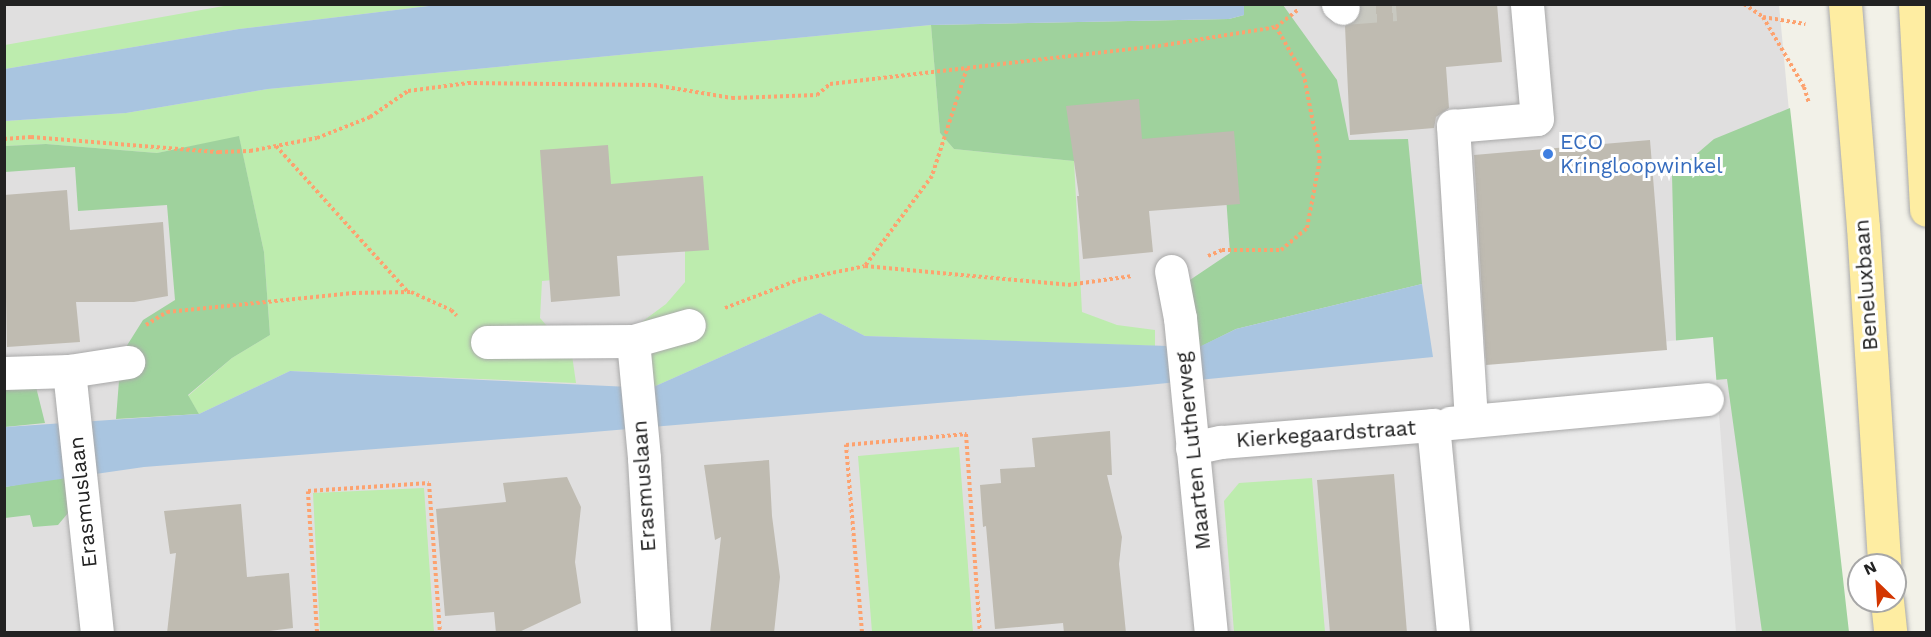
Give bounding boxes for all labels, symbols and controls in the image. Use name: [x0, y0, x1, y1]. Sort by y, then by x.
place label: ECO Kringloopwinkel: [1560, 129, 1723, 179]
marker: ECO Kringloopwinkel: [1541, 147, 1555, 161]
street label: Beneluxbaan: [1849, 219, 1883, 351]
street label: Maarten Lutherweg: [1170, 351, 1216, 551]
street label: Kierkegaardstraat: [1235, 415, 1417, 453]
street label: Erasmuslaan: [627, 419, 661, 553]
street label: Erasmuslaan: [64, 435, 102, 569]
north arrow: [1847, 553, 1907, 613]
text: N: [1861, 557, 1879, 579]

